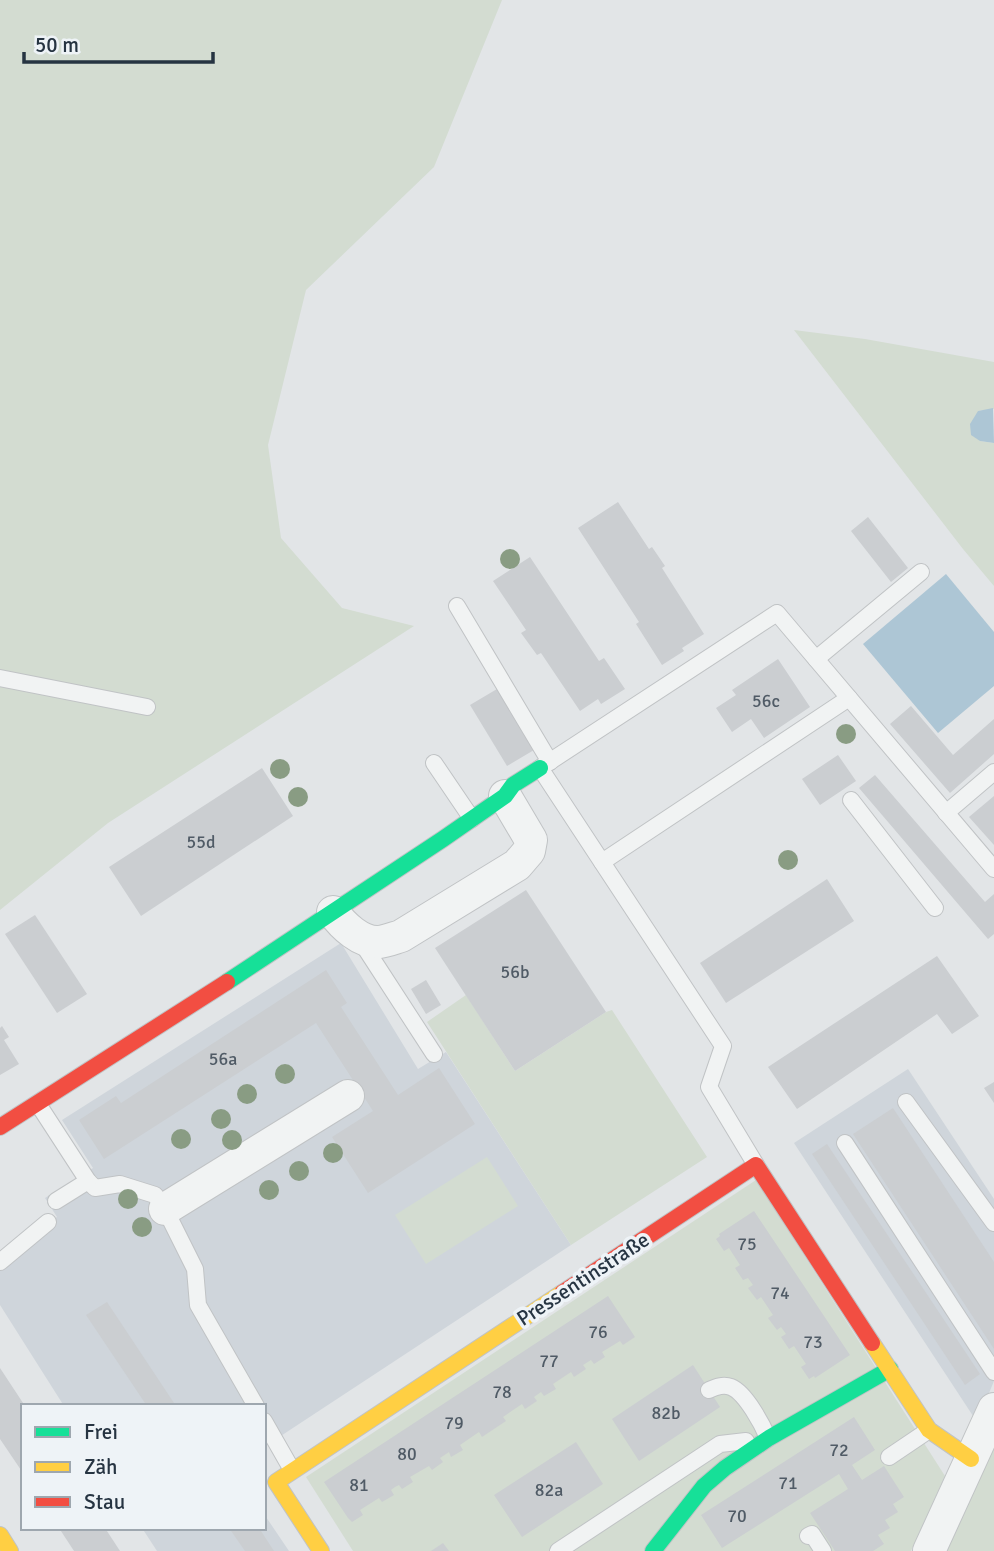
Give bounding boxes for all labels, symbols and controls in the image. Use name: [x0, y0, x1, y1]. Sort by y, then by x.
scale bar: [24, 21, 214, 65]
text: 50 m: [35, 32, 79, 58]
house number: 56c: [752, 690, 780, 712]
house number: 55d: [187, 831, 215, 853]
house number: 56b: [501, 961, 529, 983]
house number: 56a: [209, 1048, 237, 1070]
street label: Pressentinstraße: [512, 1226, 654, 1332]
house number: 75: [737, 1233, 757, 1255]
house number: 74: [770, 1282, 790, 1304]
house number: 76: [588, 1321, 608, 1343]
house number: 73: [803, 1331, 823, 1353]
house number: 77: [539, 1350, 559, 1372]
house number: 78: [492, 1381, 512, 1403]
house number: 82b: [652, 1402, 680, 1424]
legend: [21, 1404, 266, 1530]
house number: 79: [444, 1412, 464, 1434]
text: Frei: [84, 1419, 118, 1445]
house number: 72: [829, 1439, 849, 1461]
house number: 80: [397, 1443, 417, 1465]
text: Zäh: [84, 1454, 118, 1480]
house number: 71: [778, 1472, 798, 1494]
house number: 81: [349, 1474, 369, 1496]
house number: 82a: [535, 1479, 563, 1501]
text: Stau: [84, 1489, 125, 1515]
house number: 70: [727, 1505, 747, 1527]

